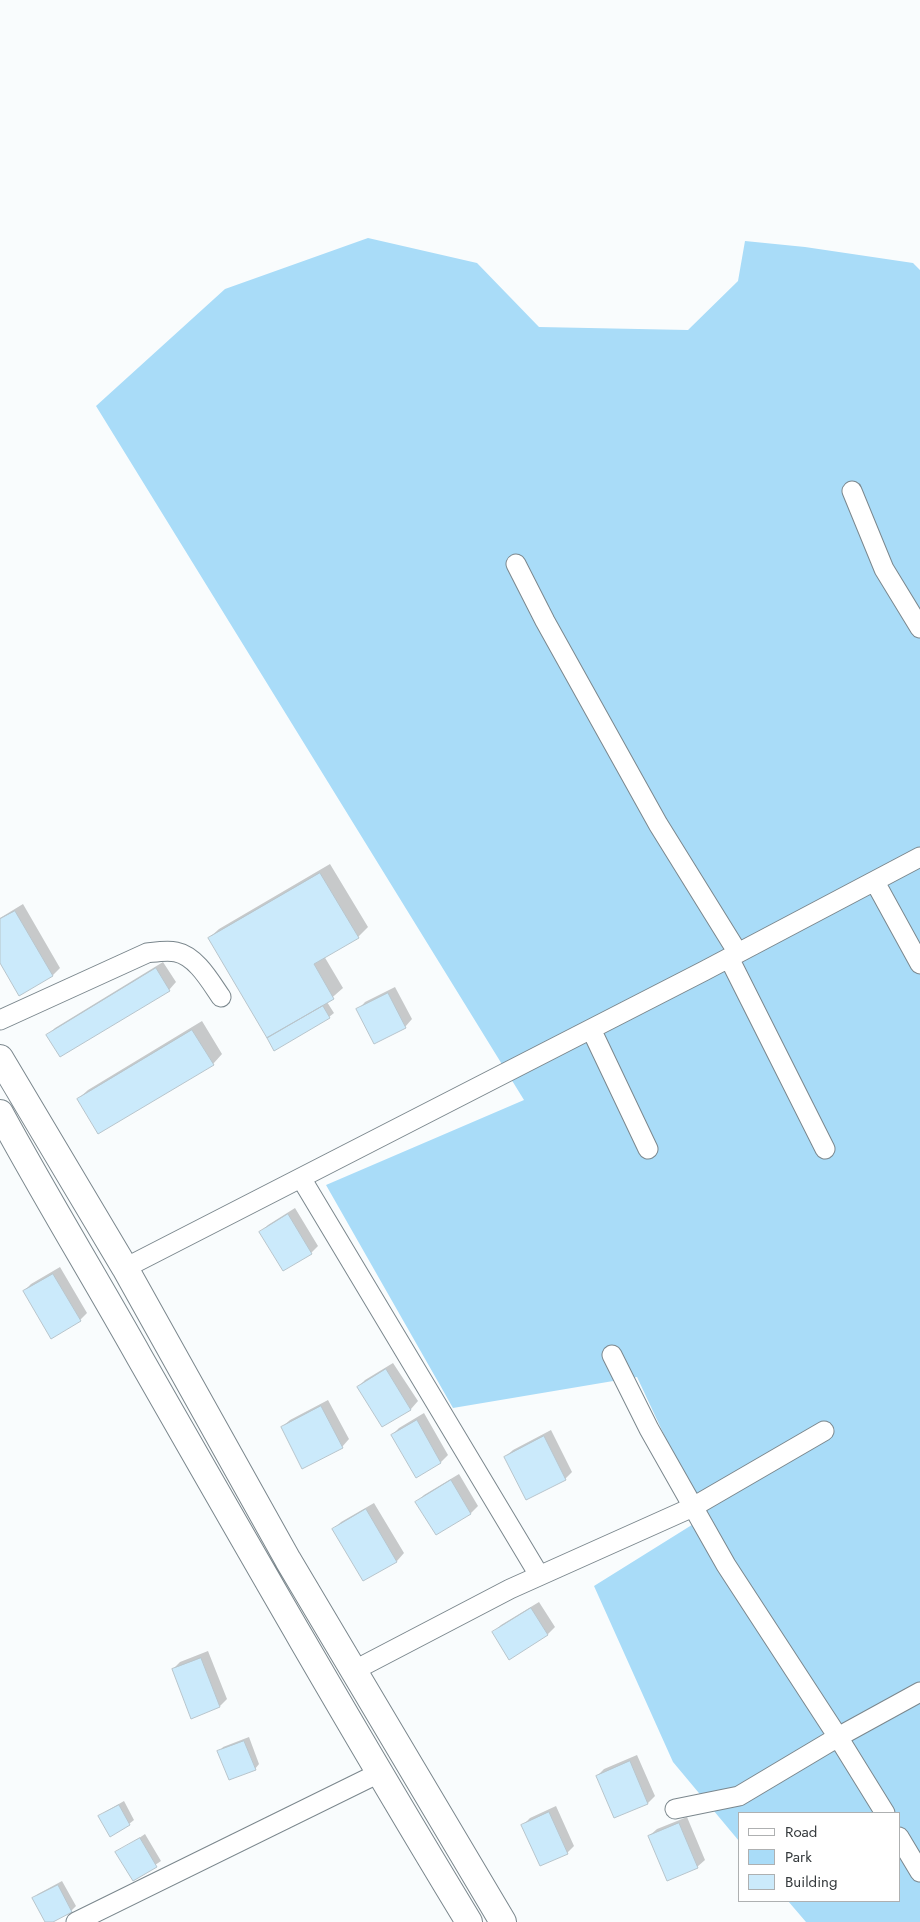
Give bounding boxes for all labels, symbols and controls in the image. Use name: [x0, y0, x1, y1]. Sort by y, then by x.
legend: [738, 1812, 900, 1902]
text: Road: [785, 1821, 817, 1843]
text: Park: [785, 1846, 812, 1868]
text: Building: [785, 1871, 837, 1893]

